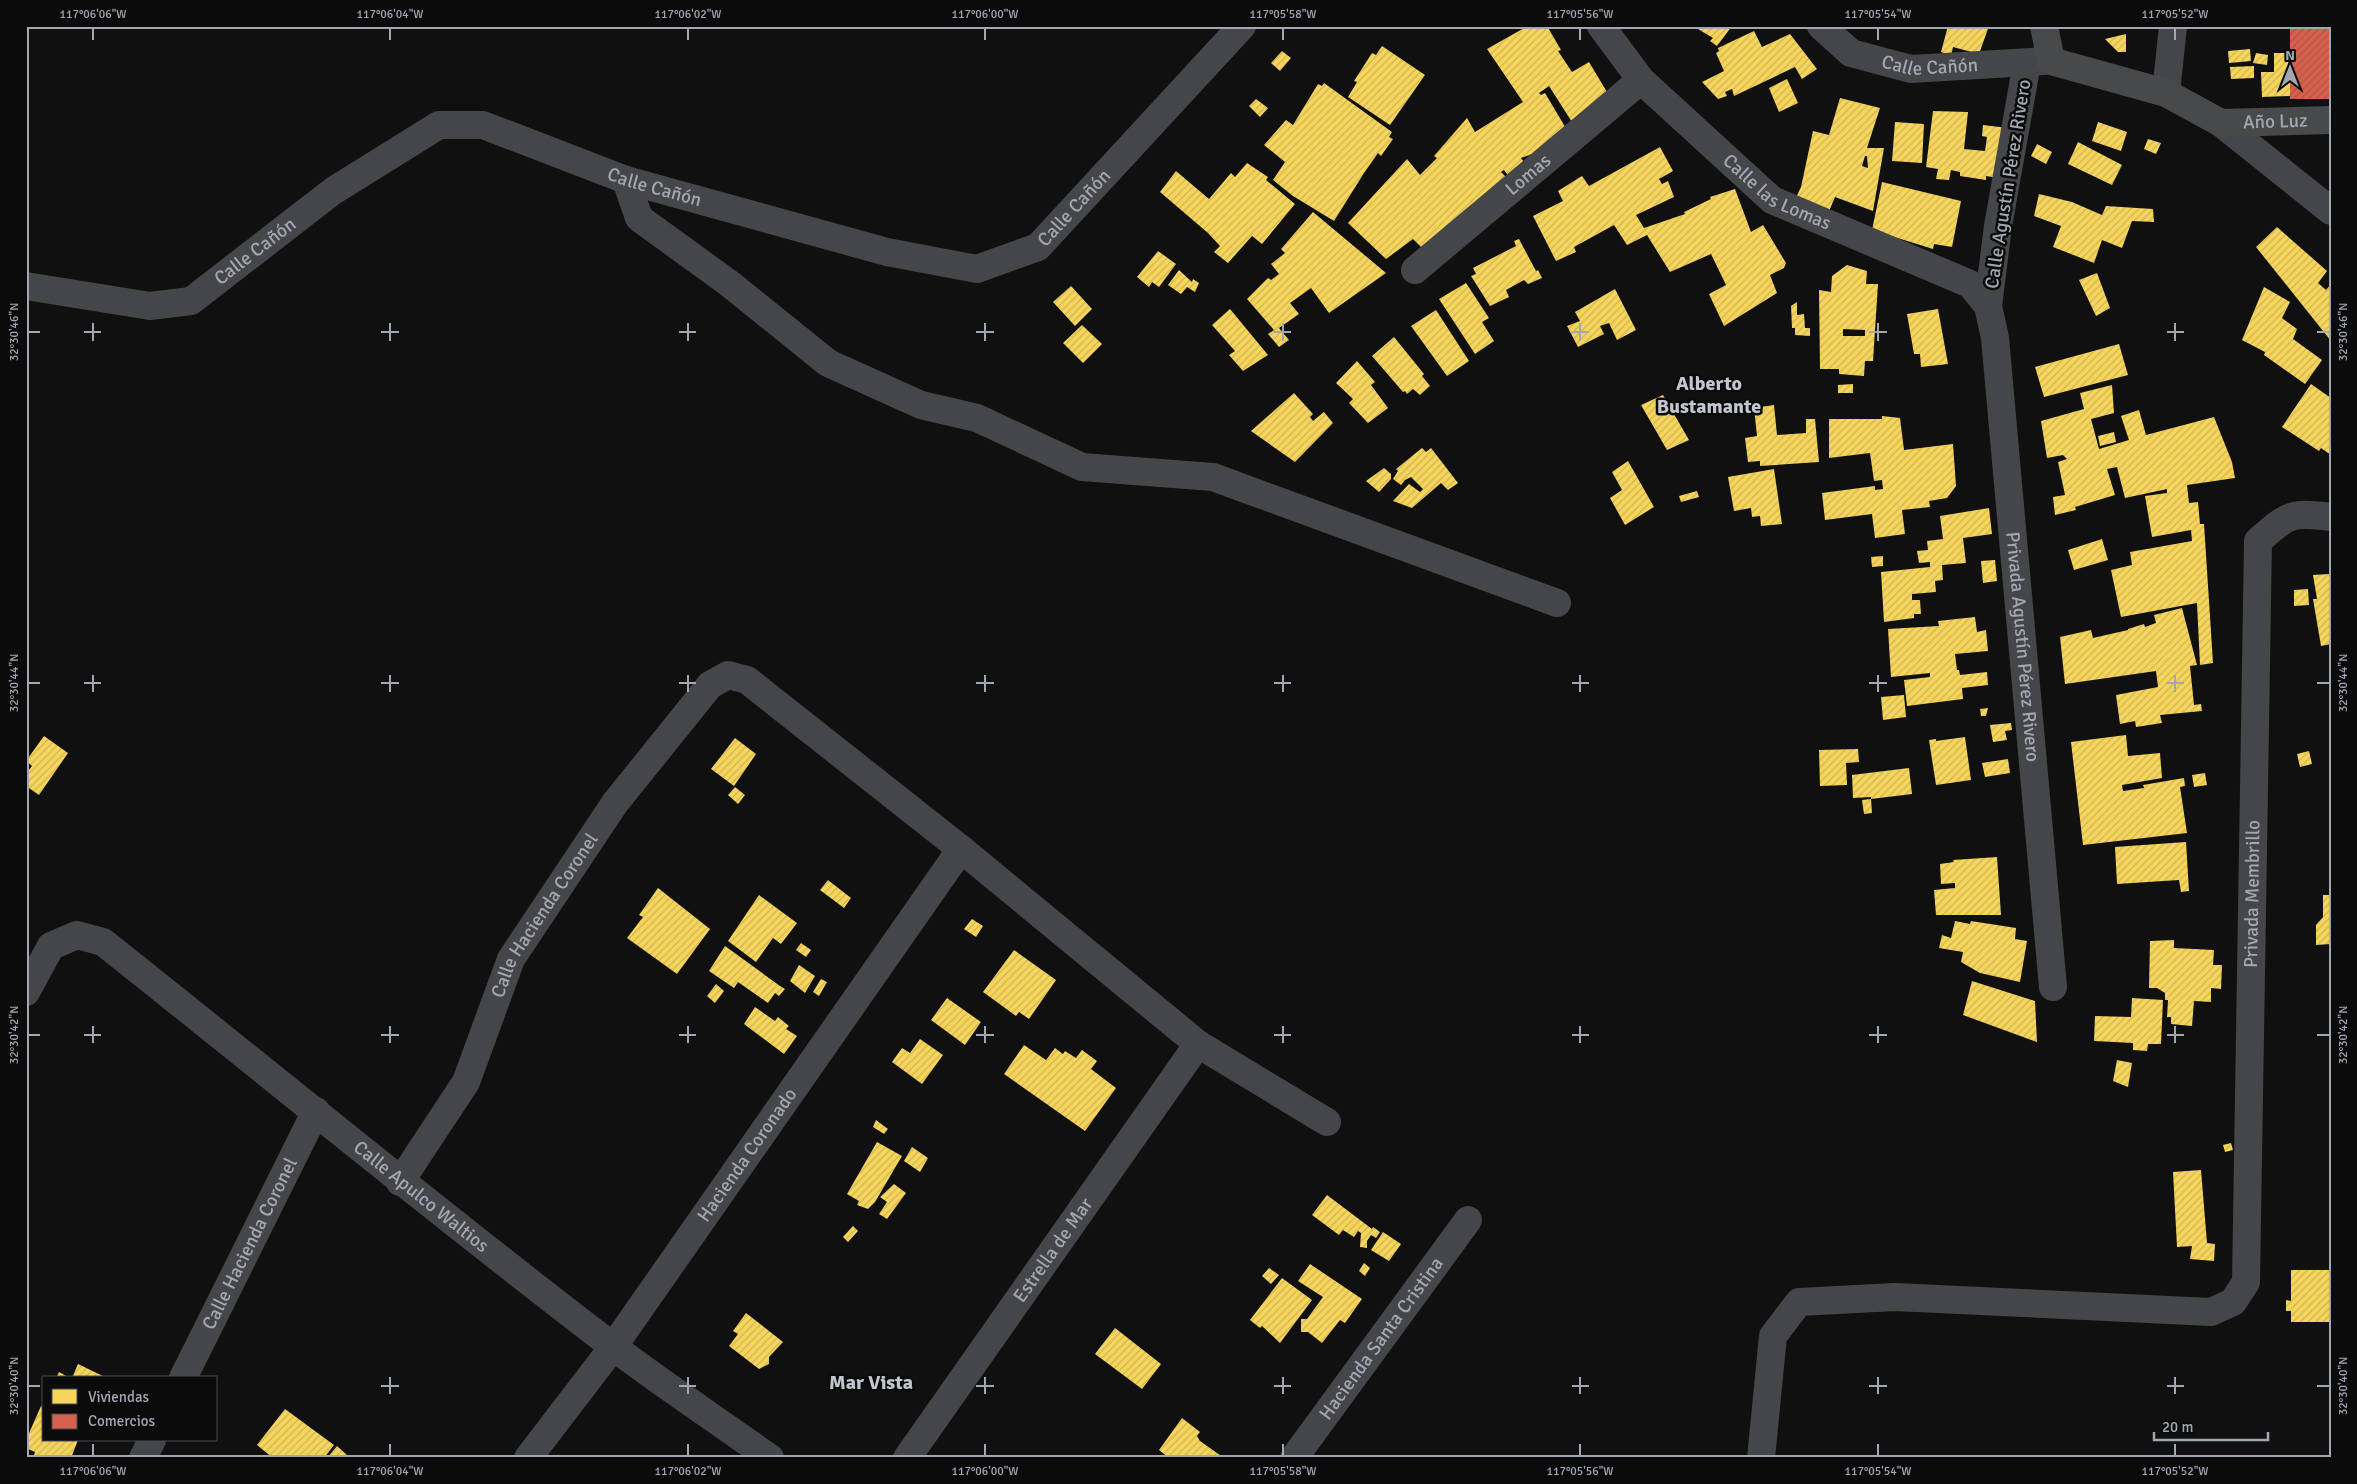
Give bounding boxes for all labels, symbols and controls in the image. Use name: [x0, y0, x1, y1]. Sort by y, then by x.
text: 117°06'06"W: [59, 7, 127, 22]
text: 117°06'04"W: [356, 7, 424, 22]
text: 117°06'02"W: [654, 7, 722, 22]
text: 117°06'00"W: [951, 7, 1019, 22]
text: 117°05'58"W: [1249, 7, 1317, 22]
text: 117°05'56"W: [1546, 7, 1614, 22]
text: 117°05'54"W: [1844, 7, 1912, 22]
text: 117°05'52"W: [2141, 7, 2209, 22]
north arrow: [2264, 42, 2314, 92]
text: N: [2285, 47, 2295, 64]
street label: Calle Cañón: [1879, 50, 1979, 81]
street label: Calle Agustín Pérez Rivero: [1980, 78, 2036, 290]
street label: Año Luz: [2243, 109, 2308, 134]
street label: Lomas: [1500, 149, 1556, 201]
street label: Calle las Lomas: [1718, 149, 1835, 236]
street label: Calle Cañón: [604, 162, 704, 212]
street label: Calle Cañón: [1032, 164, 1116, 252]
street label: Calle Cañón: [209, 212, 301, 291]
text: 32°30'46"N: [7, 303, 22, 361]
text: 32°30'46"N: [2336, 303, 2351, 361]
district label: Alberto Bustamante: [1657, 371, 1761, 419]
street label: Privada Agustín Pérez Rivero: [2000, 531, 2045, 763]
text: 32°30'44"N: [7, 654, 22, 712]
text: 32°30'44"N: [2336, 654, 2351, 712]
street label: Privada Membrillo: [2239, 820, 2265, 968]
street label: Calle Hacienda Coronel: [486, 829, 604, 1001]
text: 32°30'42"N: [7, 1006, 22, 1064]
text: 32°30'42"N: [2336, 1006, 2351, 1064]
street label: Hacienda Coronado: [692, 1083, 802, 1227]
street label: Calle Apulco Waltios: [349, 1135, 494, 1258]
street label: Calle Hacienda Coronel: [197, 1154, 303, 1334]
street label: Estrella de Mar: [1008, 1193, 1098, 1307]
street label: Hacienda Santa Cristina: [1314, 1252, 1449, 1425]
text: 32°30'40"N: [7, 1357, 22, 1415]
text: 32°30'40"N: [2336, 1357, 2351, 1415]
district label: Mar Vista: [829, 1370, 913, 1395]
legend: [42, 1376, 218, 1442]
text: Viviendas: [88, 1388, 149, 1406]
scale bar: [2154, 1409, 2268, 1441]
text: Comercios: [88, 1412, 156, 1430]
text: 20 m: [2162, 1418, 2193, 1436]
text: 117°06'06"W: [59, 1464, 127, 1479]
text: 117°06'04"W: [356, 1464, 424, 1479]
text: 117°06'02"W: [654, 1464, 722, 1479]
text: 117°06'00"W: [951, 1464, 1019, 1479]
text: 117°05'58"W: [1249, 1464, 1317, 1479]
text: 117°05'56"W: [1546, 1464, 1614, 1479]
text: 117°05'54"W: [1844, 1464, 1912, 1479]
text: 117°05'52"W: [2141, 1464, 2209, 1479]

